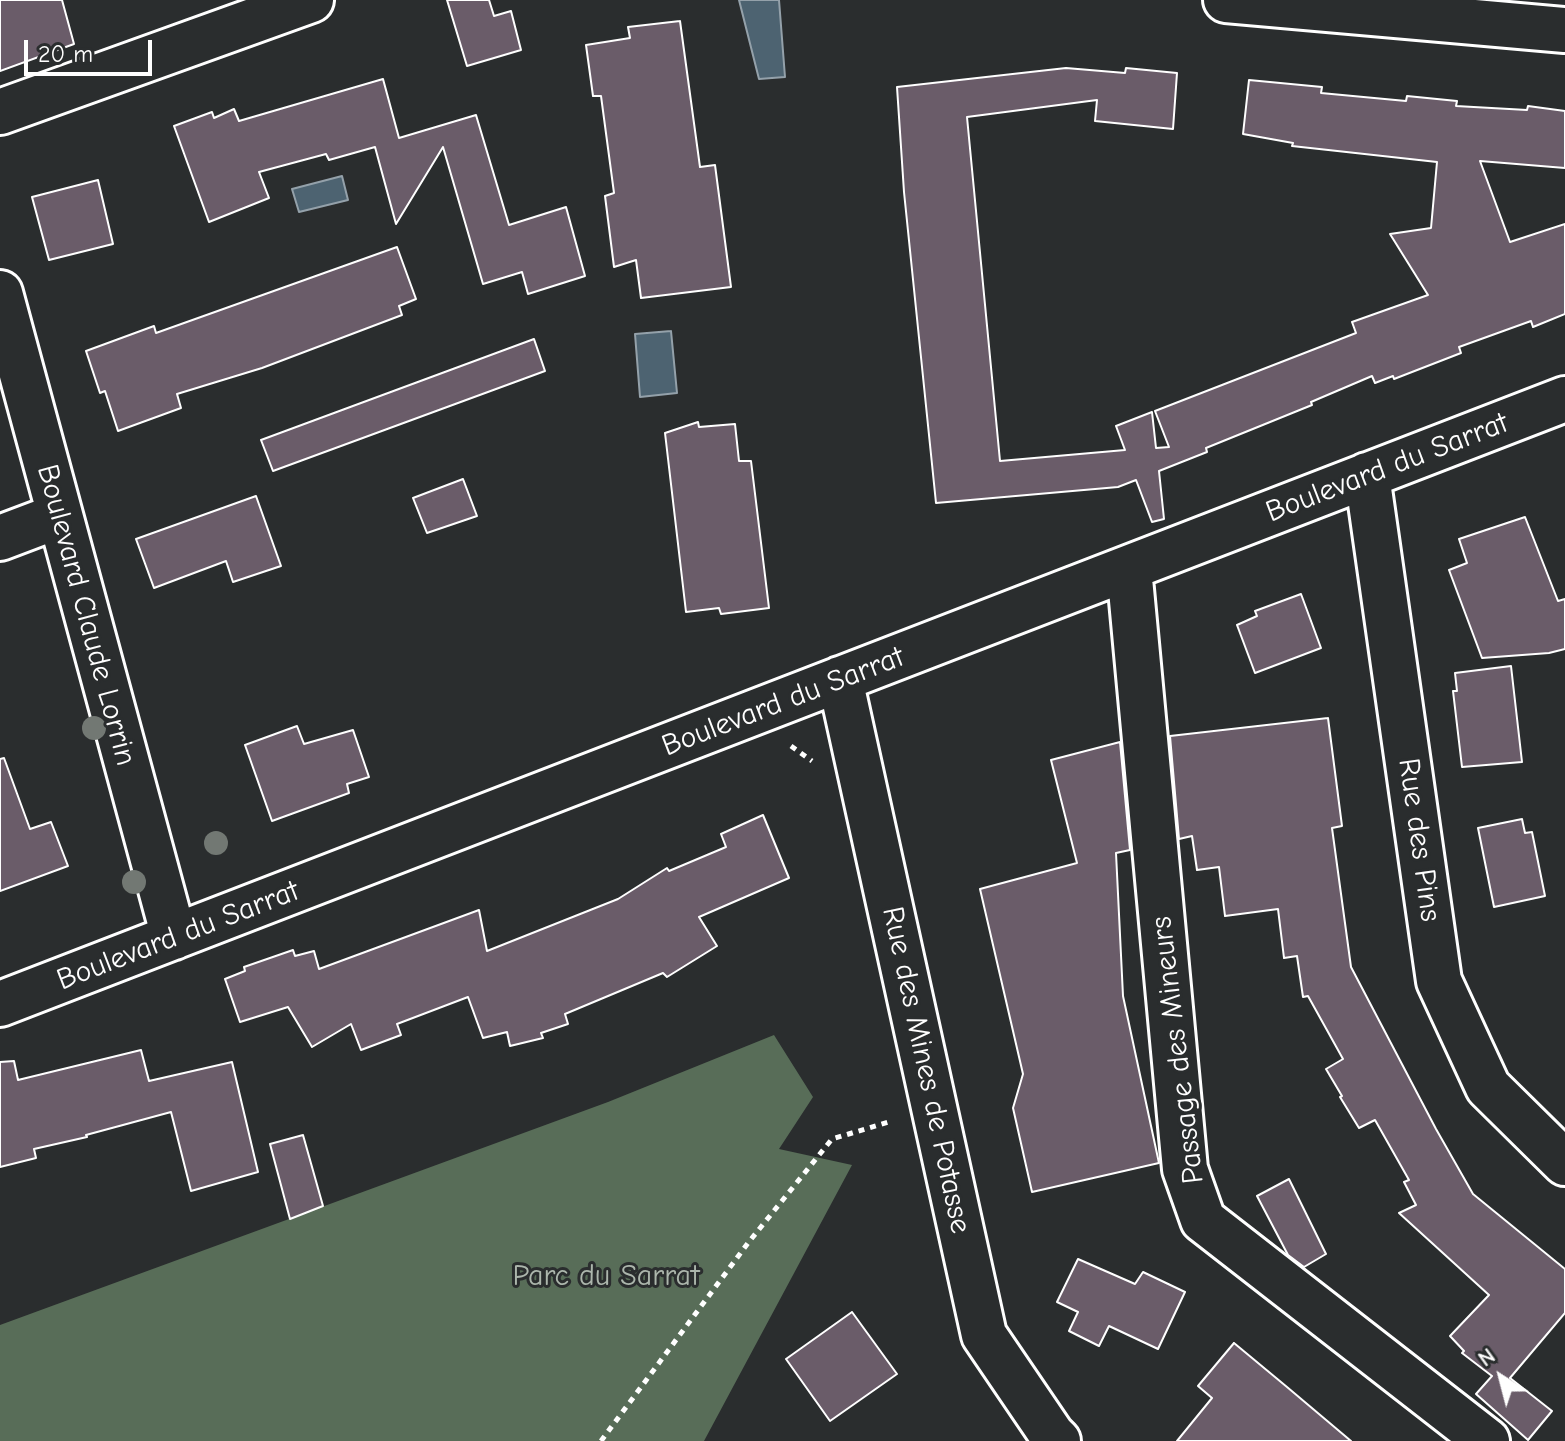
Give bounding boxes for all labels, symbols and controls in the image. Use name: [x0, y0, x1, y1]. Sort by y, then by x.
scale bar: [28, 24, 156, 74]
text: 20 m: [38, 40, 93, 68]
street label: Boulevard du Sarrat: [1261, 405, 1513, 531]
street label: Boulevard Claude Lorrin: [28, 461, 144, 769]
street label: Boulevard du Sarrat: [657, 639, 909, 765]
street label: Rue des Pins: [1390, 756, 1448, 924]
street label: Boulevard du Sarrat: [52, 873, 304, 999]
street label: Rue des Mines de Potasse: [874, 903, 978, 1237]
street label: Passage des Mineurs: [1144, 914, 1212, 1186]
park label: Parc du Sarrat: [512, 1259, 700, 1295]
north arrow: [1461, 1337, 1541, 1417]
text: N: [1473, 1343, 1500, 1372]

